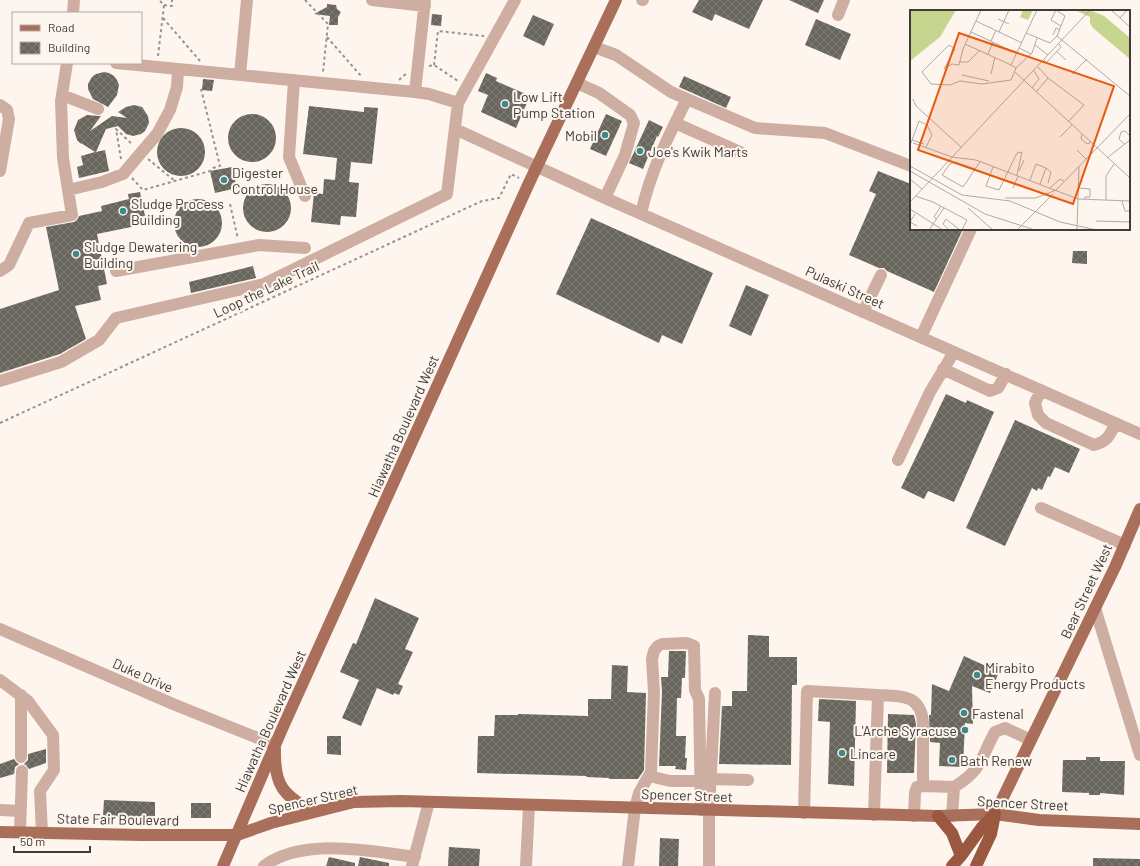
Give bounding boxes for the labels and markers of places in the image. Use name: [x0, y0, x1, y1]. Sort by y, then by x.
place label: Low Lift Pump Station: [513, 88, 595, 121]
marker: Low Lift Pump Station: [500, 99, 510, 109]
place label: Mobil: [565, 127, 597, 144]
marker: Mobil: [600, 130, 610, 140]
place label: Joe's Kwik Marts: [648, 143, 748, 160]
marker: Joe's Kwik Marts: [635, 146, 645, 156]
place label: Digester Control House: [232, 164, 318, 197]
marker: Digester Control House: [219, 175, 229, 185]
place label: Sludge Process Building: [131, 195, 224, 228]
marker: Sludge Process Building: [118, 206, 128, 216]
place label: Sludge Dewatering Building: [84, 238, 197, 271]
marker: Sludge Dewatering Building: [71, 249, 81, 259]
place label: Mirabito Energy Products: [985, 659, 1086, 692]
marker: Mirabito Energy Products: [972, 670, 982, 680]
place label: Fastenal: [972, 705, 1024, 722]
marker: Fastenal: [959, 708, 969, 718]
place label: L'Arche Syracuse: [854, 722, 957, 739]
marker: L'Arche Syracuse: [960, 725, 970, 735]
place label: Lincare: [850, 745, 896, 762]
marker: Lincare: [837, 748, 847, 758]
place label: Bath Renew: [960, 752, 1032, 769]
marker: Bath Renew: [947, 755, 957, 765]

